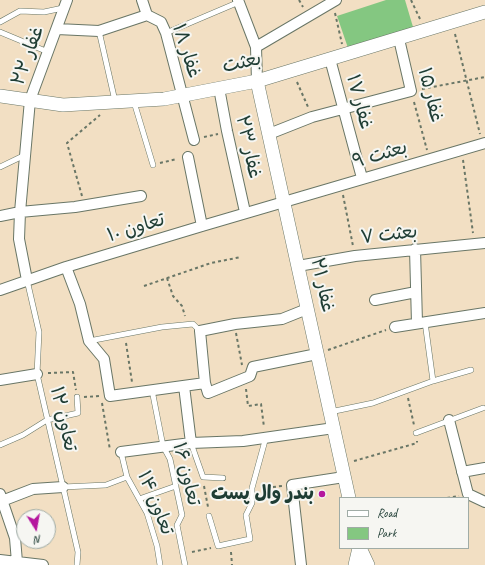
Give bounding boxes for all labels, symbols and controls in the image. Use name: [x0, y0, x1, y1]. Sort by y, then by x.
street label: غفار ۱۸: [167, 21, 205, 81]
street label: غفار ۲۲: [7, 23, 49, 89]
street label: بعثت: [220, 48, 264, 78]
street label: غفار ۱۵: [412, 65, 448, 125]
street label: غفار ۱۷: [341, 72, 377, 132]
street label: غفار ۲۳: [230, 113, 266, 181]
street label: بعثت ۹: [350, 136, 410, 174]
street label: تعاون ۱۰: [104, 208, 168, 248]
street label: بعثت ۷: [359, 221, 419, 249]
street label: غفار ۲۱: [305, 256, 339, 314]
street label: تعاون ۱۲: [44, 384, 82, 454]
street label: تعاون ۱۶: [167, 440, 205, 508]
street label: تعاون ۱۴: [132, 468, 178, 538]
place label: بندر وال پست: [211, 483, 314, 505]
marker: بندر وال پست: [317, 489, 327, 499]
legend: [339, 497, 469, 549]
text: Road: [377, 505, 397, 521]
north arrow: [16, 509, 56, 549]
text: Park: [377, 525, 396, 541]
text: N: [33, 532, 43, 547]

